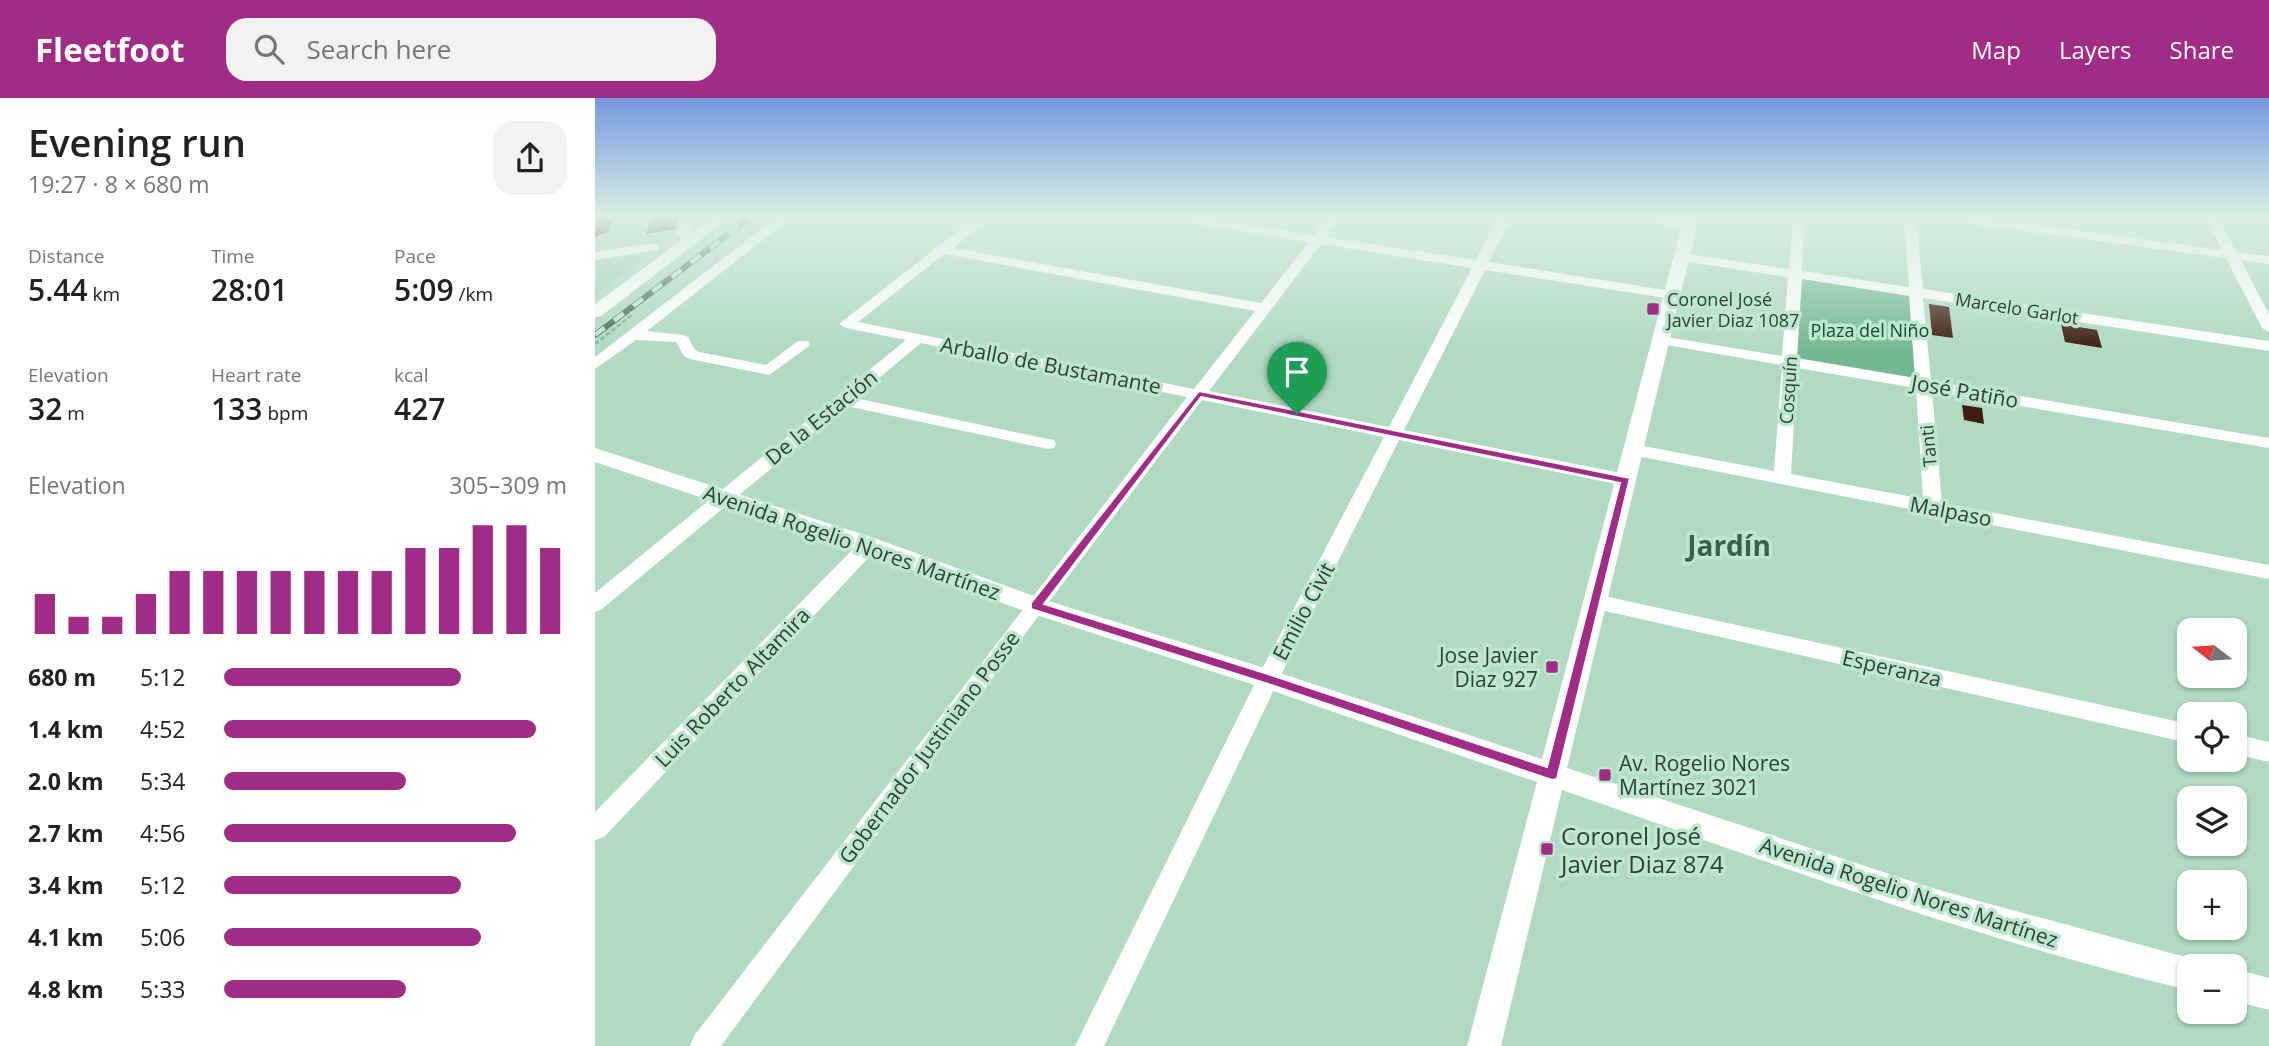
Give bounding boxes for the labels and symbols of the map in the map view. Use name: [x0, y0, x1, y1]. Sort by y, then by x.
street label: Marcelo Garlot: [1954, 286, 2080, 330]
place label: Coronel José Javier Diaz 1087: [1665, 287, 1799, 332]
marker: Coronel José Javier Diaz 1087: [1645, 301, 1661, 317]
park label: Plaza del Niño: [1811, 318, 1929, 342]
street label: Arballo de Bustamante: [938, 330, 1164, 400]
pin: [1267, 342, 1327, 414]
street label: Cosquín: [1774, 355, 1802, 425]
street label: De la Estación: [759, 363, 883, 471]
street label: José Patiño: [1907, 367, 2021, 414]
street label: Tanti: [1914, 424, 1942, 468]
street label: Avenida Rogelio Nores Martínez: [700, 478, 1004, 606]
street label: Malpaso: [1908, 489, 1994, 533]
district label: Jardín: [1684, 526, 1771, 564]
street label: Emilio Civit: [1266, 557, 1340, 665]
street label: Luis Roberto Altamira: [648, 601, 816, 773]
north arrow: [2177, 618, 2247, 688]
street label: Gobernador Justiniano Posse: [832, 625, 1026, 869]
place label: Jose Javier Diaz 927: [1437, 641, 1538, 693]
street label: Esperanza: [1840, 643, 1944, 693]
marker: Jose Javier Diaz 927: [1544, 659, 1560, 675]
place label: Av. Rogelio Nores Martínez 3021: [1619, 749, 1790, 801]
marker: Av. Rogelio Nores Martínez 3021: [1597, 767, 1613, 783]
place label: Coronel José Javier Diaz 874: [1559, 819, 1724, 880]
street label: Avenida Rogelio Nores Martínez: [1756, 830, 2062, 954]
marker: Coronel José Javier Diaz 874: [1539, 841, 1555, 857]

